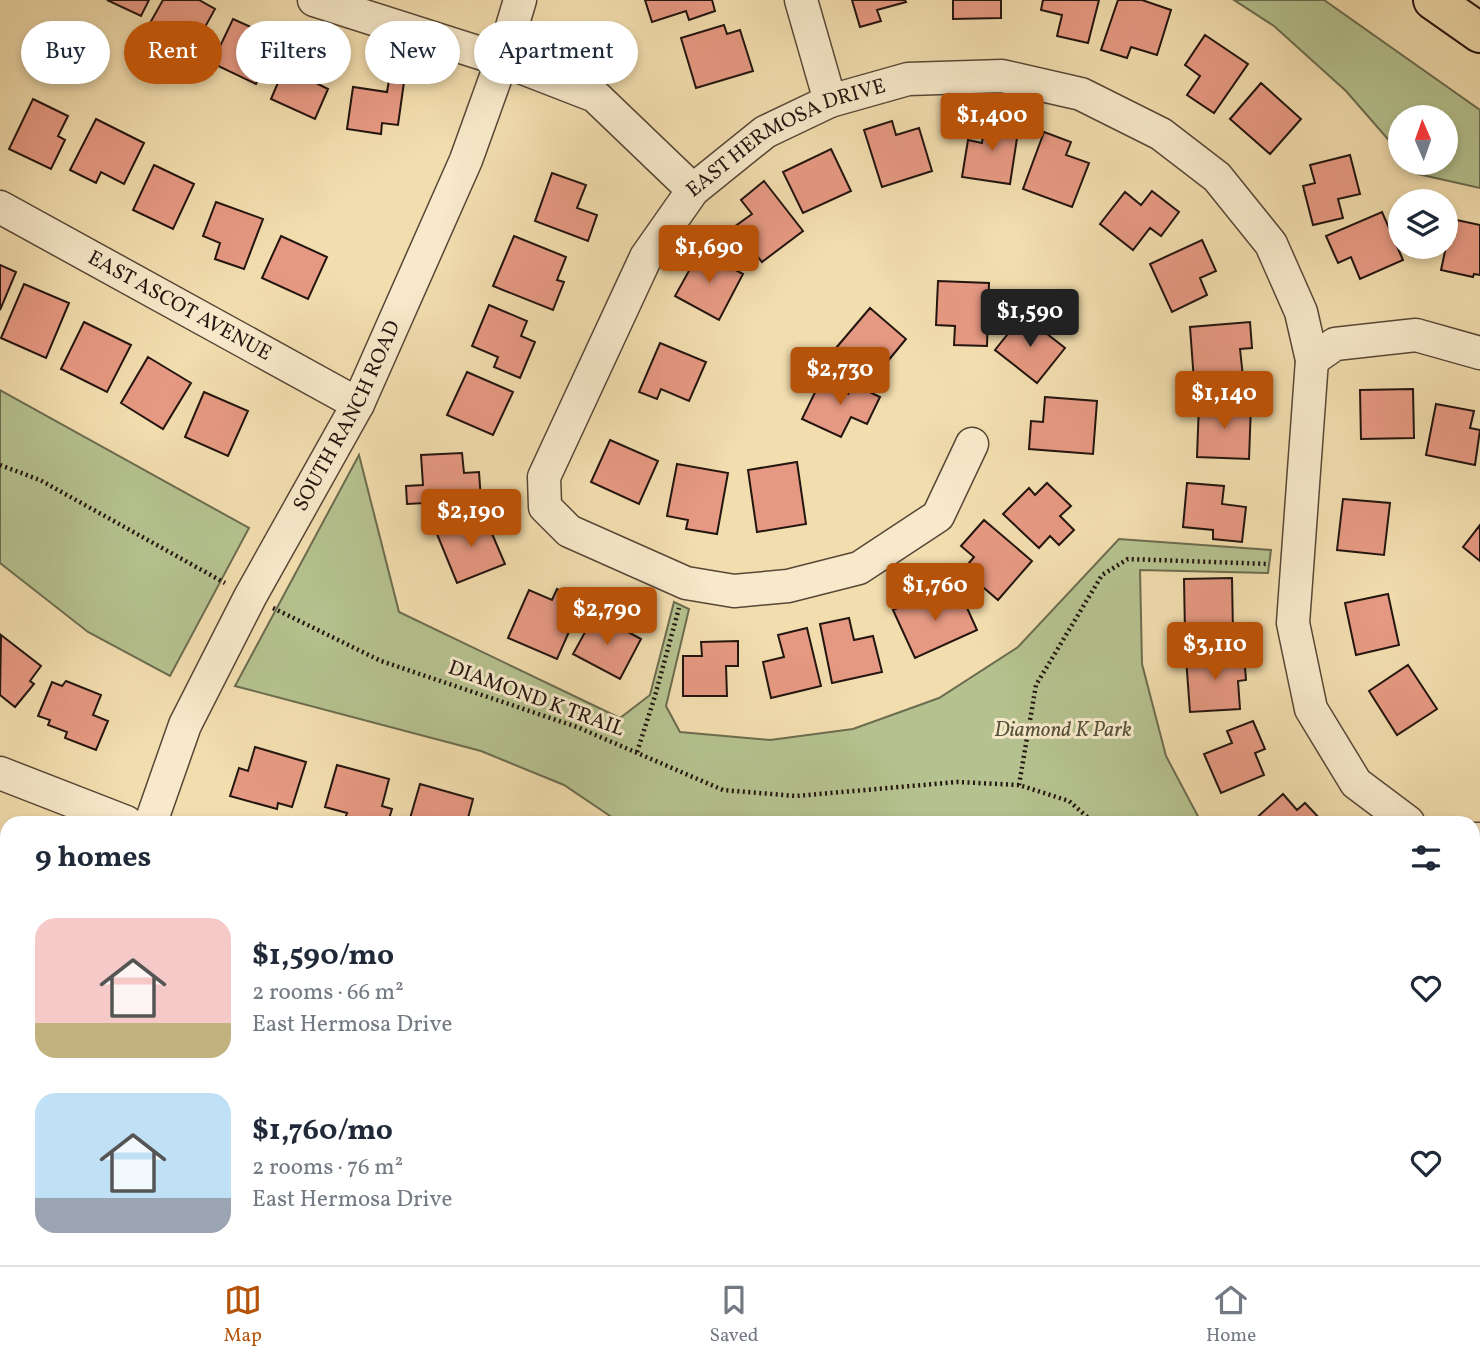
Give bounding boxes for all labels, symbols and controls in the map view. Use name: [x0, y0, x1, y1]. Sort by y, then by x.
chip: Buy: [21, 21, 110, 84]
chip: Rent: [124, 21, 222, 84]
chip: Filters: [236, 21, 351, 84]
chip: New: [365, 21, 460, 84]
chip: Apartment: [474, 21, 638, 84]
street label: EAST HERMOSA DRIVE: [680, 72, 889, 204]
pin: $1,400: [935, 94, 1049, 153]
text: $1,400: [957, 100, 1027, 132]
north arrow: [1388, 105, 1458, 175]
map controls: [1388, 105, 1458, 259]
button: layers: [1388, 189, 1458, 259]
pin: $1,690: [652, 226, 766, 285]
text: $1,690: [675, 232, 743, 264]
street label: EAST ASCOT AVENUE: [83, 244, 277, 368]
pin: $1,590: [973, 290, 1087, 349]
text: $1,590: [997, 296, 1063, 328]
street label: SOUTH RANCH ROAD: [286, 316, 408, 517]
pin: $2,730: [783, 348, 897, 407]
text: $2,730: [807, 354, 873, 386]
pin: $1,140: [1167, 372, 1281, 431]
text: $1,140: [1191, 378, 1257, 410]
pin: $2,190: [414, 490, 528, 549]
text: $2,190: [437, 496, 505, 528]
pin: $1,760: [878, 564, 992, 623]
text: $1,760: [902, 570, 968, 602]
pin: $2,790: [550, 588, 664, 647]
text: $2,790: [573, 594, 641, 626]
pin: $3,110: [1158, 622, 1272, 682]
text: $3,110: [1183, 629, 1247, 661]
street label: DIAMOND K TRAIL: [444, 654, 628, 744]
park label: Diamond K Park: [994, 716, 1132, 745]
text: 9 homes: [35, 837, 151, 879]
icon: filters: [1407, 839, 1445, 877]
text: $1,590/mo: [252, 935, 394, 977]
icon: home: [91, 946, 175, 1030]
icon: heart: [1407, 969, 1445, 1007]
text: 2 rooms · 66 m²: [252, 977, 404, 1009]
text: East Hermosa Drive: [252, 1009, 452, 1041]
text: $1,760/mo: [252, 1110, 393, 1152]
icon: home: [91, 1121, 175, 1205]
icon: heart: [1407, 1144, 1445, 1182]
text: 2 rooms · 76 m²: [252, 1152, 403, 1184]
text: East Hermosa Drive: [252, 1184, 452, 1216]
tab: Map: [224, 1281, 262, 1349]
tab: Saved: [709, 1281, 758, 1349]
tab: Home: [1206, 1281, 1256, 1349]

